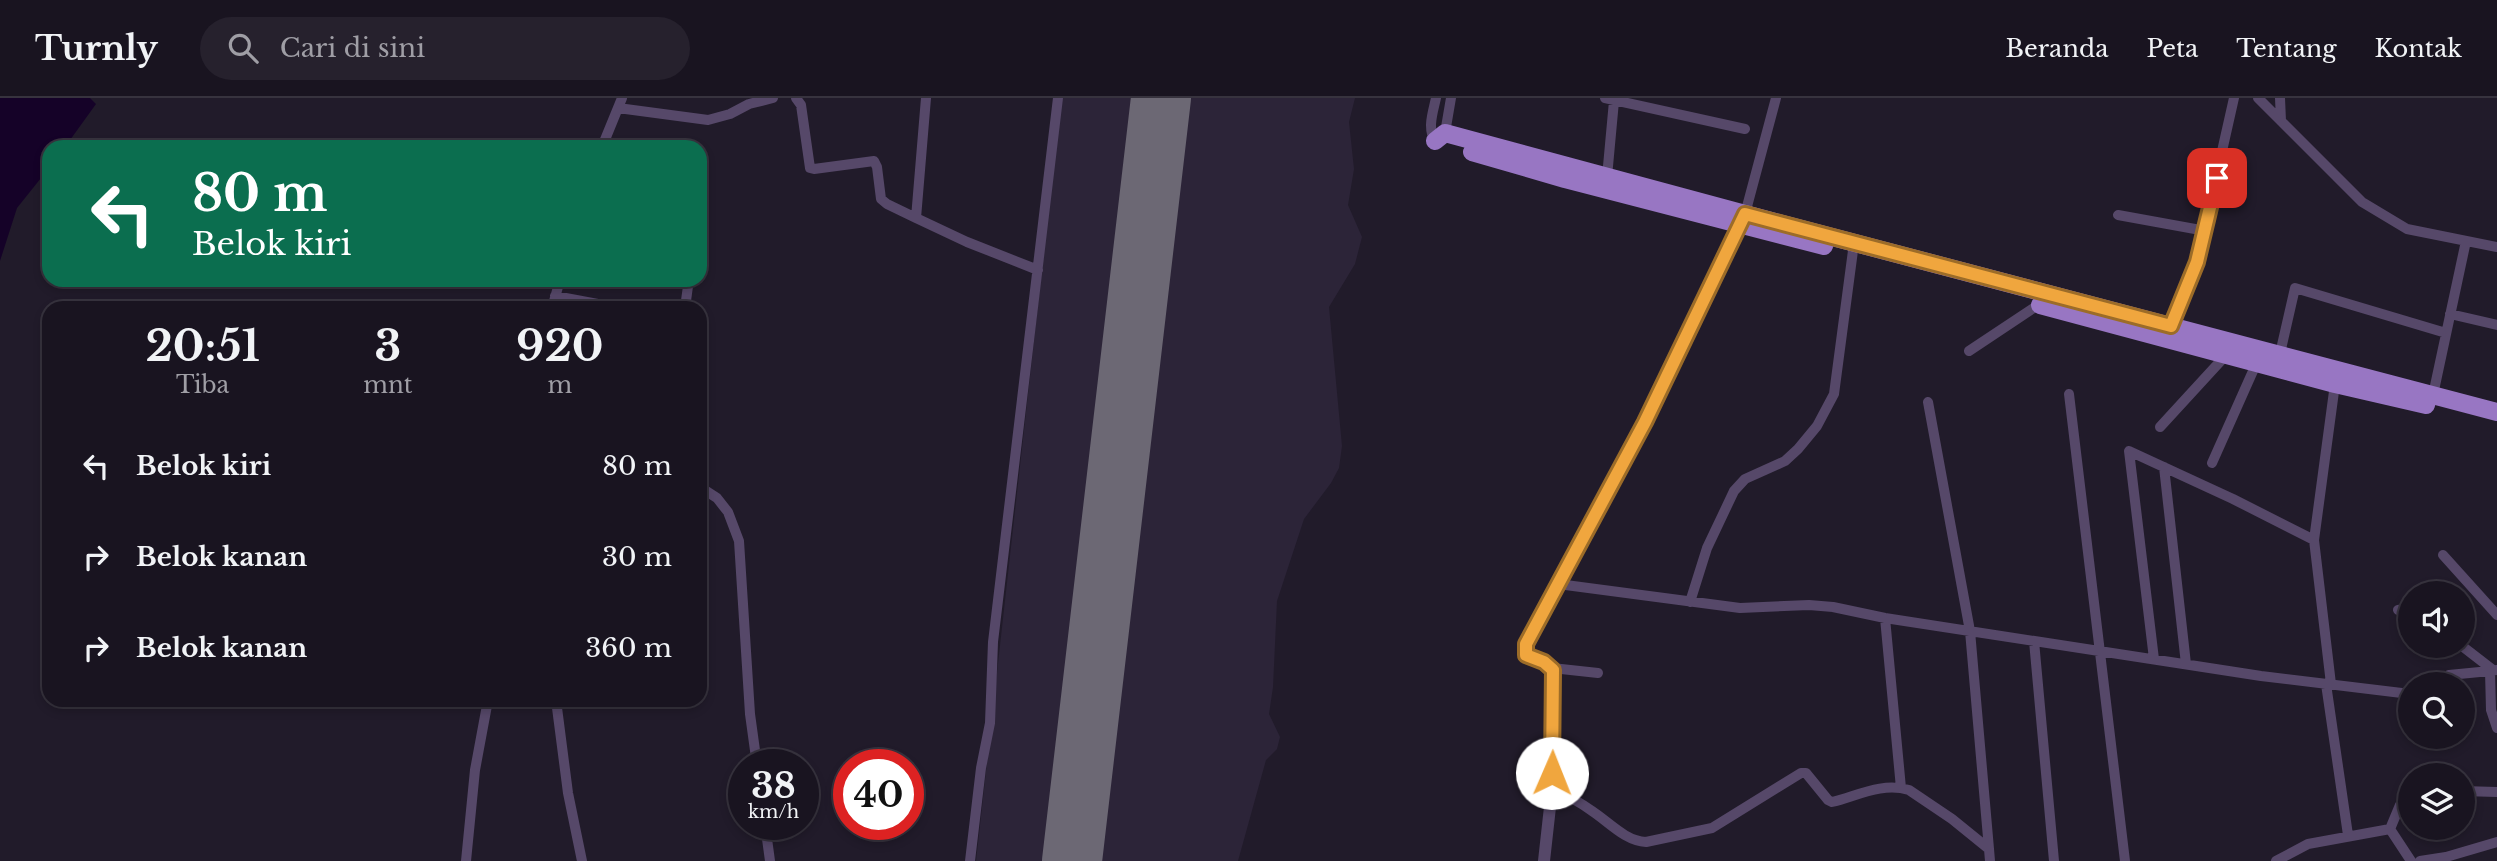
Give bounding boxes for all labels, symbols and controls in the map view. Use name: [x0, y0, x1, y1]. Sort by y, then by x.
search box: [200, 17, 690, 80]
text: Turnly: [35, 28, 158, 69]
icon: search: [224, 29, 262, 67]
text: Cari di sini: [280, 32, 425, 64]
text: Beranda: [2006, 34, 2108, 63]
text: Peta: [2146, 34, 2198, 63]
text: Tentang: [2236, 34, 2337, 63]
text: Kontak: [2375, 34, 2462, 63]
pin: [2187, 148, 2247, 208]
icon: arrive: [2198, 159, 2236, 197]
text: 80 m: [192, 163, 327, 224]
icon: left: [77, 168, 168, 259]
text: Belok kiri: [192, 224, 351, 264]
text: 20:51: [146, 320, 260, 372]
text: 3: [375, 320, 401, 372]
text: 920: [516, 320, 603, 372]
text: Tiba: [176, 371, 229, 399]
text: mnt: [363, 371, 413, 399]
text: m: [547, 371, 572, 399]
icon: left: [77, 447, 115, 485]
text: Belok kiri: [136, 450, 271, 482]
text: 80 m: [602, 450, 672, 482]
icon: right: [77, 538, 115, 576]
text: Belok kanan: [136, 541, 307, 573]
text: 30 m: [602, 541, 672, 573]
map controls: [2398, 581, 2475, 840]
button: sound: [2398, 581, 2475, 658]
icon: right: [77, 629, 115, 667]
text: Belok kanan: [136, 632, 307, 664]
text: 360 m: [585, 632, 672, 664]
button: search: [2398, 672, 2475, 749]
position arrow: [1515, 736, 1589, 810]
speed limit sign: 40: [833, 749, 924, 840]
button: layers: [2398, 763, 2475, 840]
text: 38: [751, 764, 796, 807]
text: km/h: [748, 801, 799, 823]

